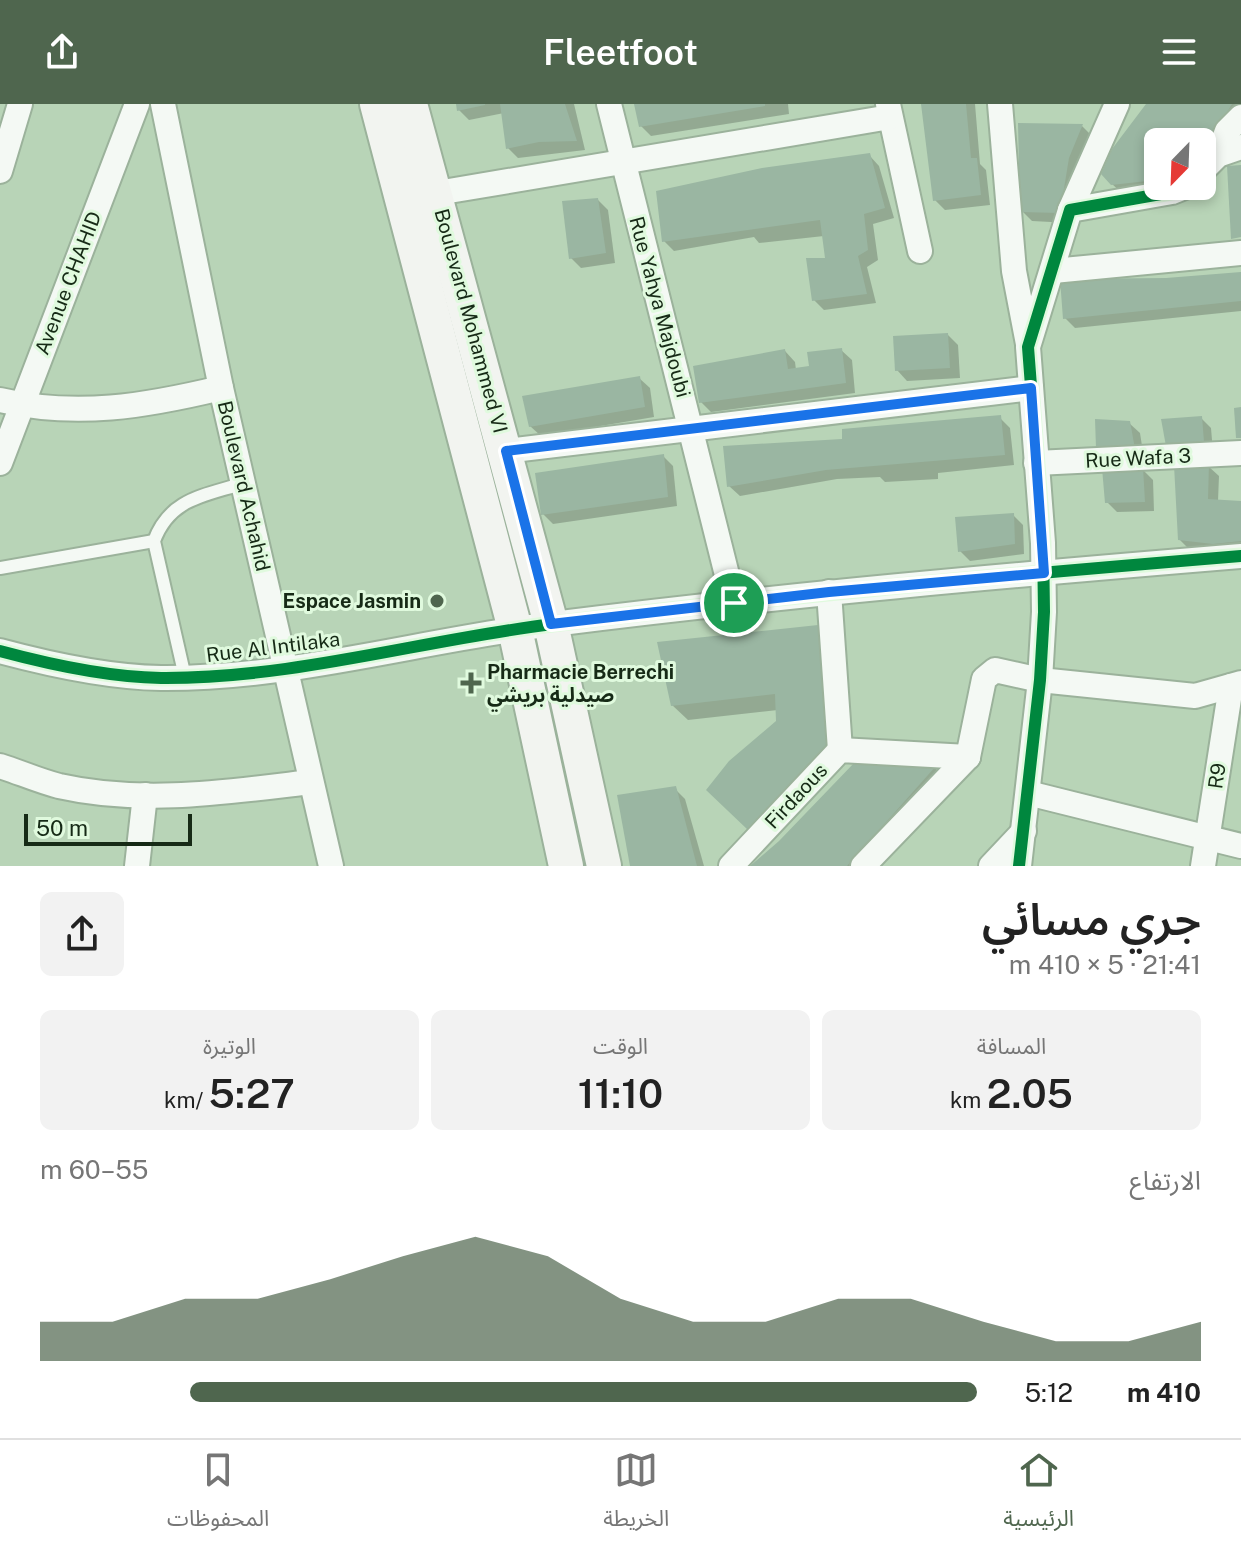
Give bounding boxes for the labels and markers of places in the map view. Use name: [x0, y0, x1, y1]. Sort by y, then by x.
pin: [700, 569, 768, 637]
place label: Espace Jasmin: [283, 589, 421, 613]
marker: Espace Jasmin: [428, 592, 446, 610]
place label: Pharmacie Berrechi صيدلية بريشي: [487, 660, 674, 712]
marker: Pharmacie Berrechi صيدلية بريشي: [462, 674, 480, 692]

